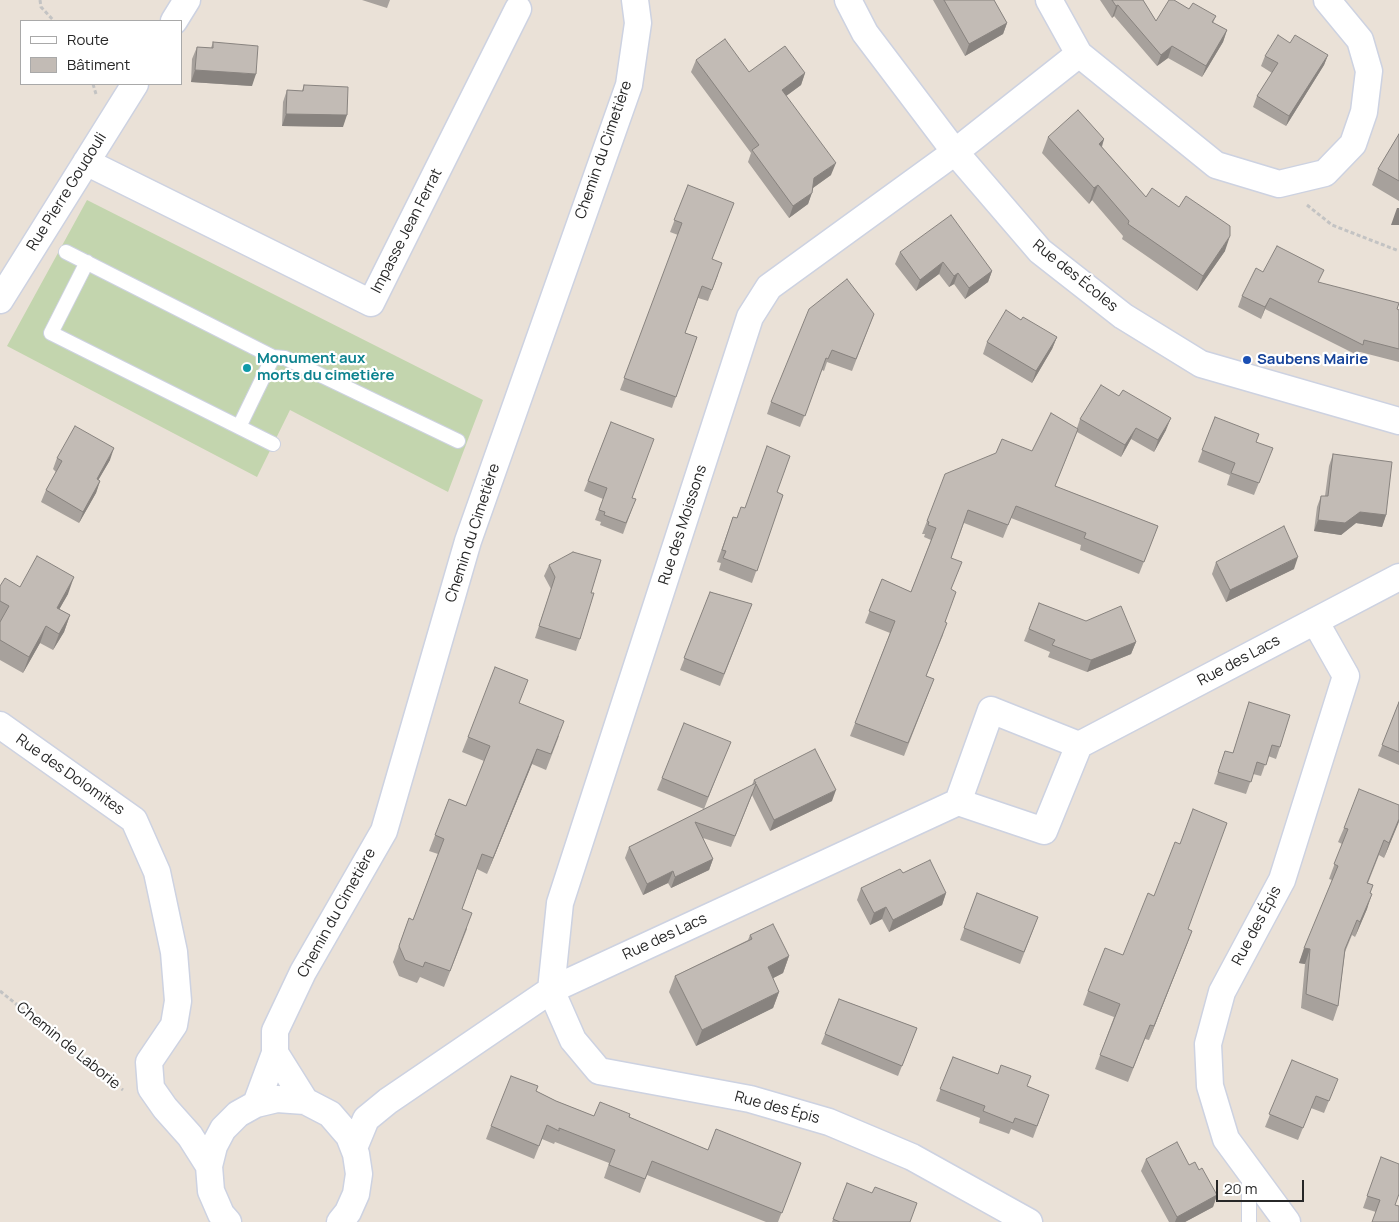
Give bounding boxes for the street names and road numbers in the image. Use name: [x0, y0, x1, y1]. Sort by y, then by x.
street label: Chemin du Cimetière: [572, 78, 636, 222]
street label: Rue Pierre Goudouli: [23, 130, 111, 254]
street label: Impasse Jean Ferrat: [368, 166, 446, 296]
street label: Rue des Écoles: [1029, 236, 1121, 316]
street label: Chemin du Cimetière: [442, 461, 504, 605]
street label: Rue des Moissons: [655, 463, 711, 587]
street label: Rue des Lacs: [1195, 632, 1283, 690]
street label: Rue des Dolomites: [12, 731, 128, 819]
street label: Chemin du Cimetière: [294, 845, 380, 981]
street label: Rue des Épis: [1229, 883, 1285, 969]
street label: Rue des Lacs: [620, 910, 710, 964]
street label: Chemin de Laborie: [12, 999, 124, 1093]
street label: Rue des Épis: [732, 1088, 822, 1128]

